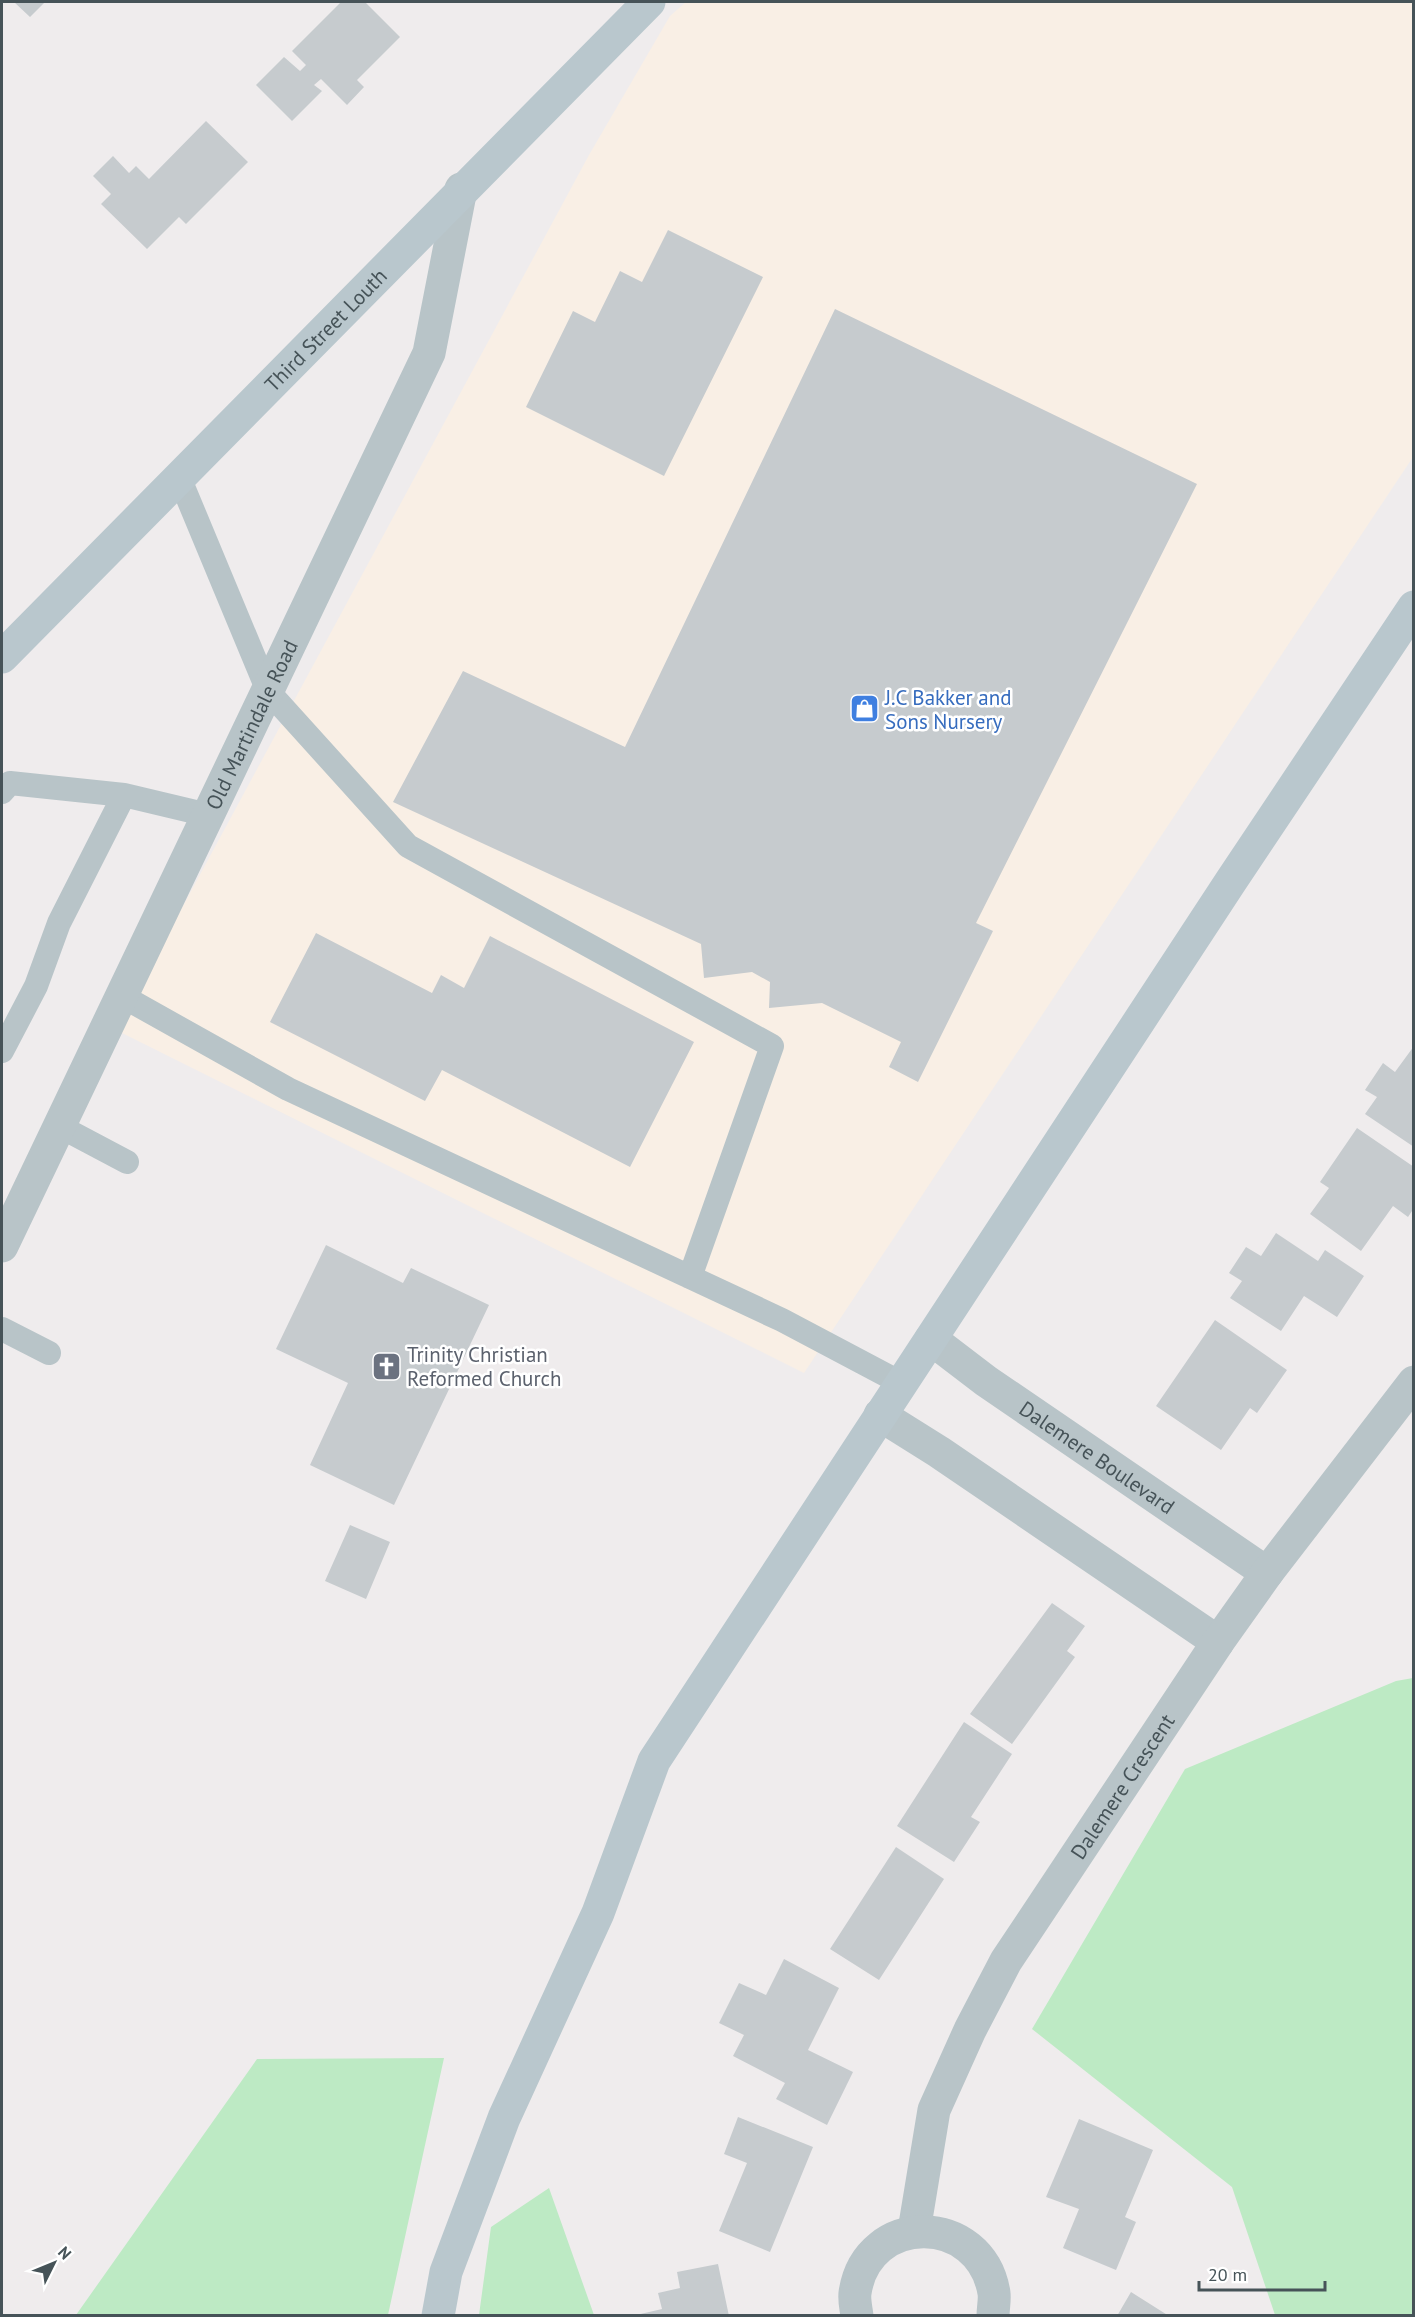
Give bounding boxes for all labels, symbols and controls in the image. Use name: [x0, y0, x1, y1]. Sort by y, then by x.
street label: Third Street Louth: [258, 262, 392, 397]
street label: Old Martindale Road: [199, 635, 303, 814]
place label: J.C Bakker and Sons Nursery: [884, 684, 1012, 735]
shop icon: J.C Bakker and Sons Nursery: [848, 693, 880, 725]
place label: Trinity Christian Reformed Church: [407, 1341, 562, 1392]
church icon: Trinity Christian Reformed Church: [370, 1350, 402, 1382]
street label: Dalemere Boulevard: [1014, 1394, 1180, 1520]
street label: Dalemere Crescent: [1064, 1709, 1180, 1864]
north arrow: [24, 2233, 84, 2293]
text: N: [54, 2242, 76, 2263]
scale bar: [1199, 2254, 1325, 2292]
text: 20 m: [1208, 2263, 1247, 2286]

